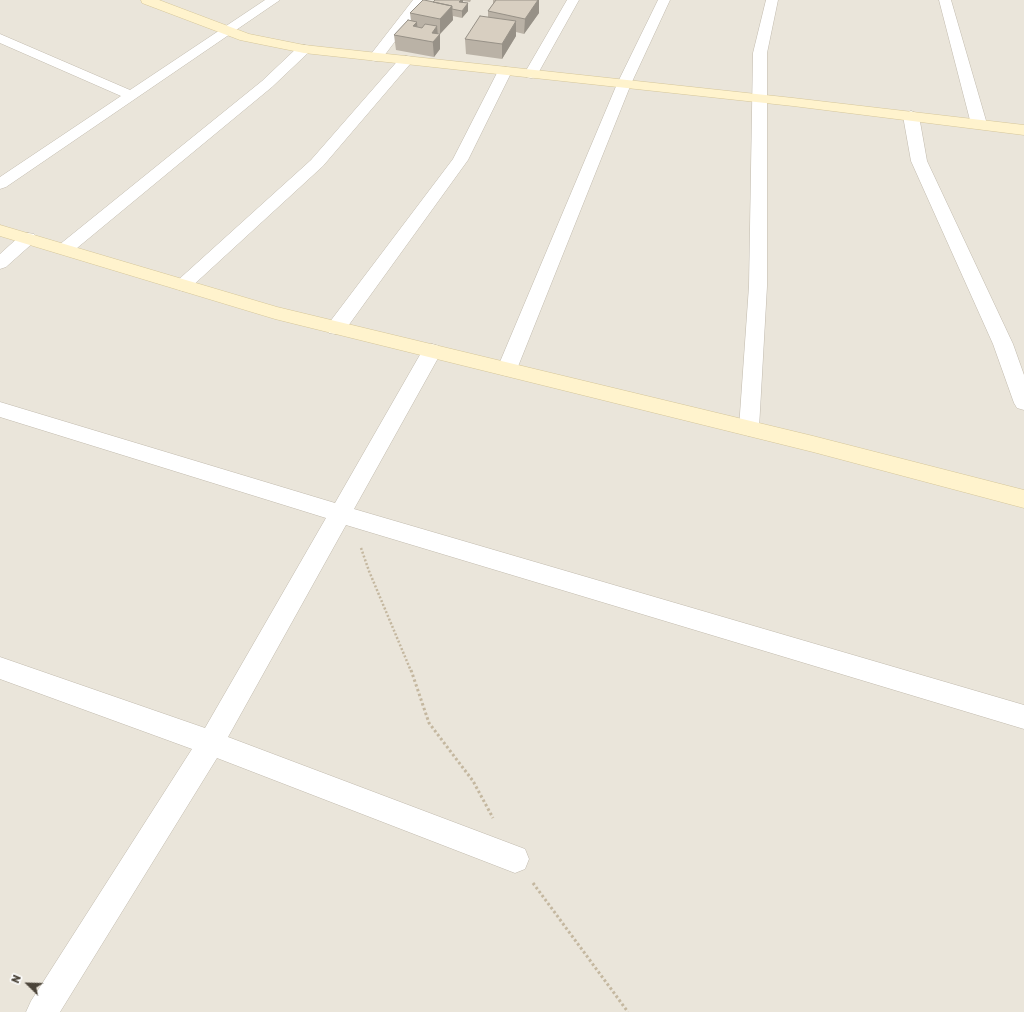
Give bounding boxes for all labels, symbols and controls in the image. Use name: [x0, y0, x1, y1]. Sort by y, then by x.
north arrow: [8, 964, 48, 1004]
text: N: [9, 973, 24, 985]

